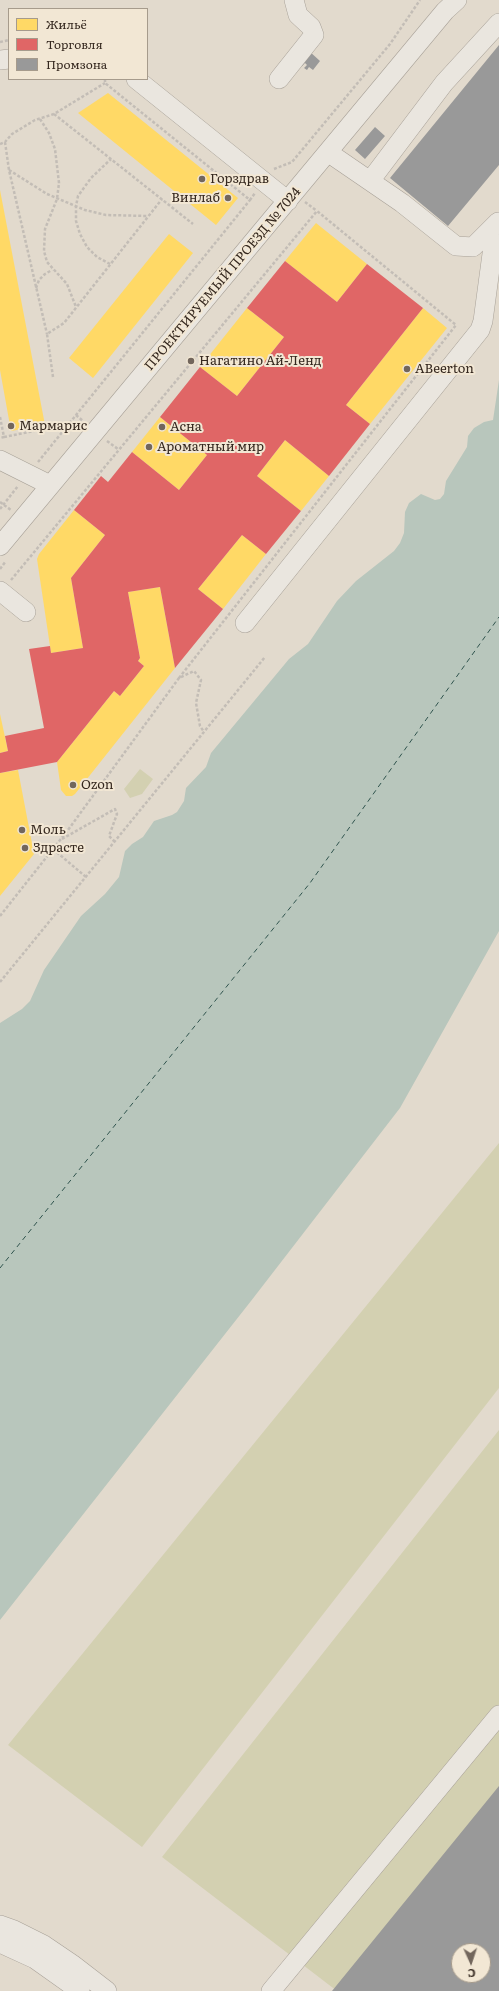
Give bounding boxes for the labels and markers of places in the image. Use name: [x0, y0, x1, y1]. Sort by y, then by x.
place label: Горздрав: [210, 171, 269, 187]
marker: Горздрав: [197, 174, 207, 184]
place label: Винлаб: [171, 190, 220, 206]
marker: Винлаб: [223, 193, 233, 203]
place label: Нагатино Ай-Ленд: [199, 353, 322, 369]
marker: Нагатино Ай-Ленд: [186, 356, 196, 366]
place label: ABeerton: [415, 361, 474, 377]
marker: ABeerton: [402, 364, 412, 374]
place label: Мармарис: [19, 418, 87, 434]
place label: Асна: [170, 419, 202, 435]
marker: Мармарис: [6, 421, 16, 431]
marker: Асна: [157, 422, 167, 432]
place label: Ароматный мир: [157, 439, 264, 455]
marker: Ароматный мир: [144, 442, 154, 452]
place label: Ozon: [81, 777, 113, 793]
marker: Ozon: [68, 780, 78, 790]
place label: Моль: [30, 822, 66, 838]
marker: Моль: [17, 825, 27, 835]
place label: Здрасте: [33, 840, 84, 856]
marker: Здрасте: [20, 843, 30, 853]

